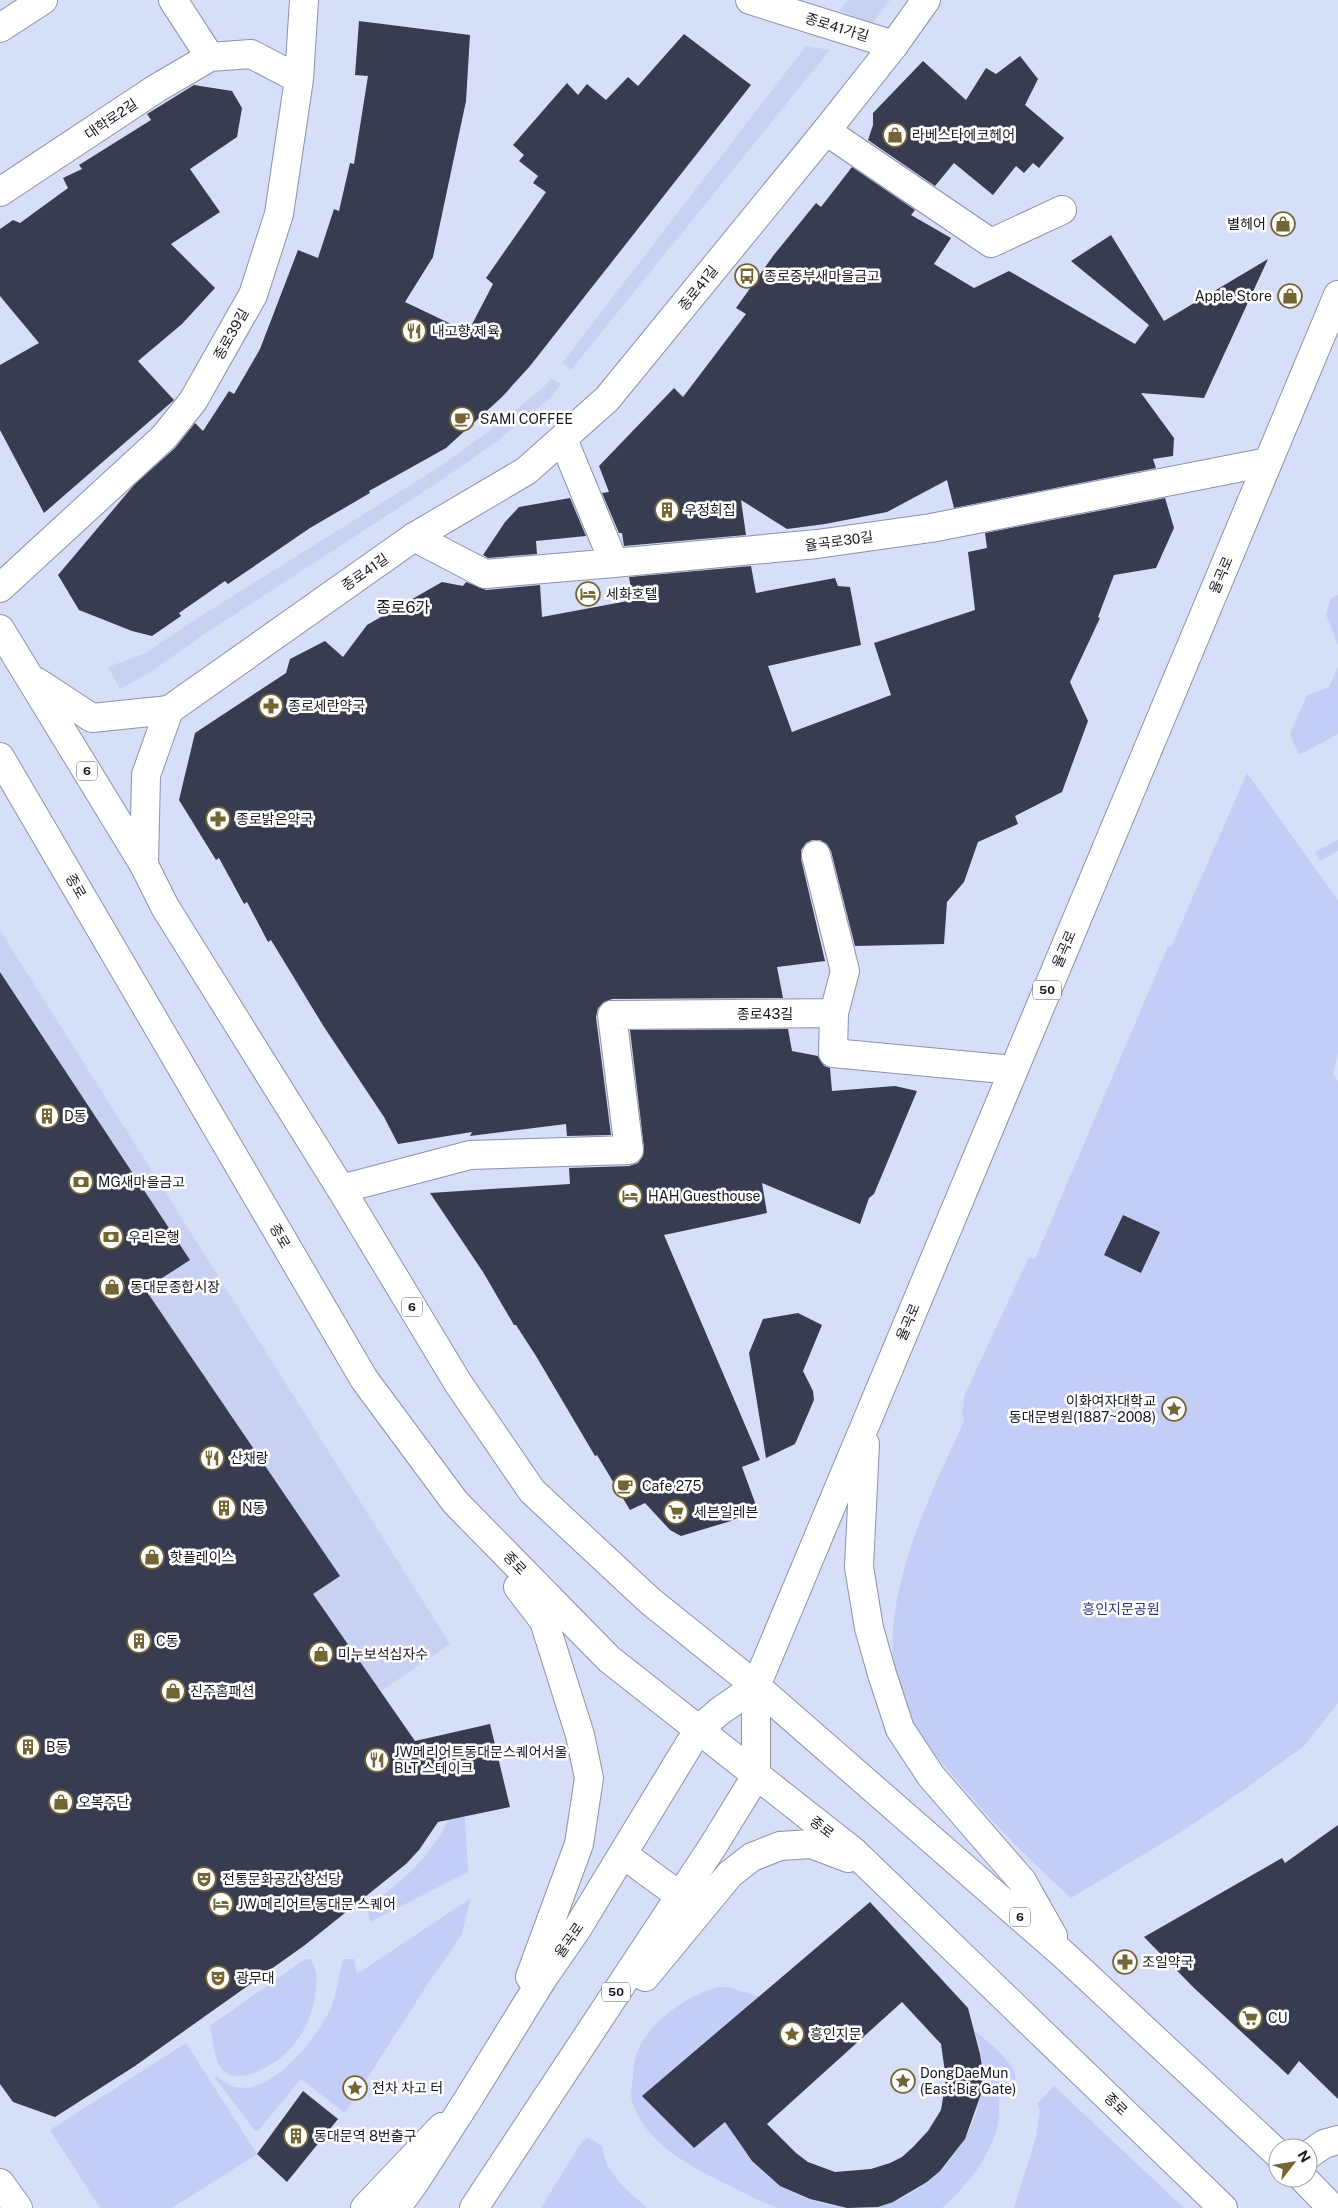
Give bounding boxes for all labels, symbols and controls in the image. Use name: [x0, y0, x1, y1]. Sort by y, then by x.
street label: 종로41가길: [803, 10, 871, 44]
street label: 대학로2길: [82, 96, 140, 142]
shop icon: 라베스타에코헤어: [882, 122, 908, 148]
place label: 라베스타에코헤어: [912, 127, 1015, 143]
shop icon: 별헤어: [1270, 211, 1296, 237]
place label: 별헤어: [1227, 216, 1266, 232]
street label: 종로41길: [675, 262, 721, 314]
bus stop icon: 종로중부새마을금고: [734, 263, 760, 289]
place label: 종로중부새마을금고: [764, 268, 880, 284]
shop icon: Apple Store: [1277, 283, 1303, 309]
place label: Apple Store: [1195, 288, 1272, 304]
street label: 종로39길: [210, 306, 252, 362]
restaurant icon: 내고향 제육: [401, 318, 427, 344]
place label: 내고향 제육: [432, 323, 500, 339]
cafe icon: SAMI COFFEE: [449, 406, 475, 432]
place label: SAMI COFFEE: [480, 411, 573, 427]
building icon: 우정회집: [654, 497, 680, 523]
place label: 우정회집: [684, 502, 736, 518]
street label: 율곡로30길: [804, 528, 874, 554]
street label: 종로41길: [339, 550, 391, 594]
street label: 율곡로: [1206, 554, 1236, 596]
hotel icon: 세화호텔: [575, 581, 601, 607]
place label: 세화호텔: [606, 586, 658, 602]
district label: 종로6가: [376, 598, 430, 617]
pharmacy icon: 종로세란약국: [258, 693, 284, 719]
place label: 종로세란약국: [288, 698, 365, 714]
road number: 6: [77, 761, 97, 780]
pharmacy icon: 종로밝은약국: [205, 806, 231, 832]
place label: 종로밝은약국: [236, 811, 313, 827]
street label: 종로: [63, 871, 89, 901]
street label: 율곡로: [1049, 928, 1079, 970]
road number: 50: [1033, 980, 1061, 1000]
street label: 종로43길: [737, 1006, 793, 1022]
building icon: D동: [34, 1103, 60, 1129]
place label: D동: [64, 1108, 87, 1124]
bank icon: MG새마을금고: [68, 1169, 94, 1195]
place label: MG새마을금고: [98, 1174, 185, 1190]
hotel icon: HAH Guesthouse: [617, 1183, 643, 1209]
place label: HAH Guesthouse: [648, 1188, 761, 1204]
street label: 종로: [267, 1221, 293, 1251]
bank icon: 우리은행: [98, 1224, 124, 1250]
place label: 우리은행: [128, 1229, 180, 1245]
shop icon: 동대문종합시장: [99, 1274, 125, 1300]
place label: 동대문종합시장: [130, 1279, 220, 1295]
road number: 6: [402, 1298, 422, 1316]
street label: 율곡로: [893, 1301, 923, 1343]
place label: 이화여자대학교 동대문병원(1887~2008): [1009, 1393, 1156, 1425]
place icon: 이화여자대학교 동대문병원(1887~2008): [1161, 1396, 1187, 1422]
restaurant icon: 산채랑: [199, 1445, 225, 1471]
place label: 산채랑: [230, 1450, 269, 1466]
cafe icon: Cafe 275: [612, 1473, 638, 1499]
place label: Cafe 275: [642, 1478, 701, 1494]
building icon: N동: [211, 1495, 237, 1521]
supermarket icon: 세븐일레븐: [663, 1499, 689, 1525]
place label: N동: [242, 1500, 266, 1516]
place label: 세븐일레븐: [694, 1504, 759, 1520]
shop icon: 핫플레이스: [139, 1544, 165, 1570]
street label: 종로: [500, 1548, 530, 1578]
place label: 핫플레이스: [170, 1549, 235, 1565]
park label: 흥인지문공원: [1082, 1601, 1160, 1617]
building icon: C동: [126, 1628, 152, 1654]
place label: C동: [156, 1633, 179, 1649]
shop icon: 미누보석십자수: [308, 1641, 334, 1667]
place label: 미누보석십자수: [338, 1646, 428, 1662]
shop icon: 진주홈패션: [160, 1678, 186, 1704]
place label: 진주홈패션: [190, 1683, 254, 1699]
building icon: B동: [15, 1734, 41, 1760]
place label: B동: [46, 1739, 68, 1755]
place label: JW메리어트동대문스퀘어서울 BLT 스테이크: [394, 1744, 567, 1776]
restaurant icon: JW메리어트동대문스퀘어서울 BLT 스테이크: [364, 1747, 390, 1773]
shop icon: 오복주단: [48, 1789, 74, 1815]
place label: 오복주단: [78, 1794, 130, 1810]
street label: 종로: [807, 1813, 837, 1841]
theatre icon: 전통문화공간 창선당: [191, 1866, 217, 1892]
place label: 전통문화공간 창선당: [222, 1871, 341, 1887]
hotel icon: JW 메리어트 동대문 스퀘어: [208, 1891, 234, 1917]
place label: JW 메리어트 동대문 스퀘어: [238, 1896, 396, 1912]
road number: 6: [1010, 1908, 1030, 1926]
street label: 율곡로: [551, 1919, 587, 1960]
pharmacy icon: 조일약국: [1112, 1949, 1138, 1975]
place label: 조일약국: [1142, 1954, 1194, 1970]
theatre icon: 광무대: [205, 1965, 231, 1991]
place label: 광무대: [236, 1970, 275, 1986]
road number: 50: [602, 1982, 630, 2001]
supermarket icon: CU: [1237, 2005, 1263, 2031]
place label: CU: [1268, 2010, 1287, 2026]
place icon: 흥인지문: [779, 2021, 805, 2047]
place label: 흥인지문: [810, 2026, 862, 2042]
place label: DongDaeMun (East Big Gate): [920, 2065, 1016, 2097]
place icon: DongDaeMun (East Big Gate): [890, 2068, 916, 2094]
place icon: 전차 차고 터: [342, 2075, 368, 2101]
place label: 전차 차고 터: [372, 2080, 443, 2096]
street label: 종로: [1101, 2089, 1131, 2119]
building icon: 동대문역 8번출구: [283, 2123, 309, 2149]
place label: 동대문역 8번출구: [314, 2128, 417, 2144]
north arrow: [1268, 2138, 1318, 2188]
text: N: [1294, 2147, 1314, 2165]

